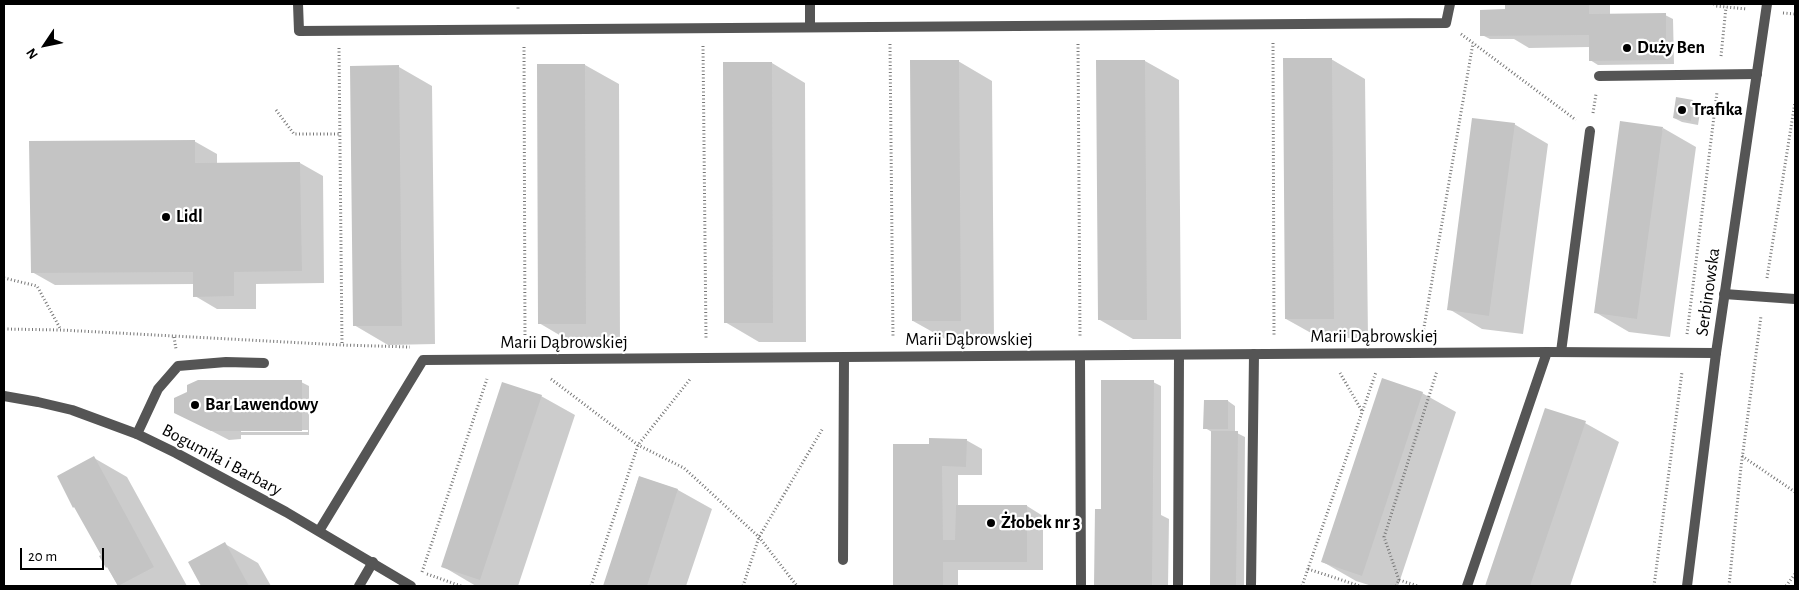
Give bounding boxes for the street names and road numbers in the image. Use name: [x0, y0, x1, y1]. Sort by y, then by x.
street label: Serbinowska: [1691, 247, 1725, 337]
street label: Marii Dąbrowskiej: [1310, 326, 1438, 348]
street label: Marii Dąbrowskiej: [905, 329, 1033, 351]
street label: Marii Dąbrowskiej: [500, 332, 628, 354]
street label: Bogumiła i Barbary: [158, 419, 286, 501]

